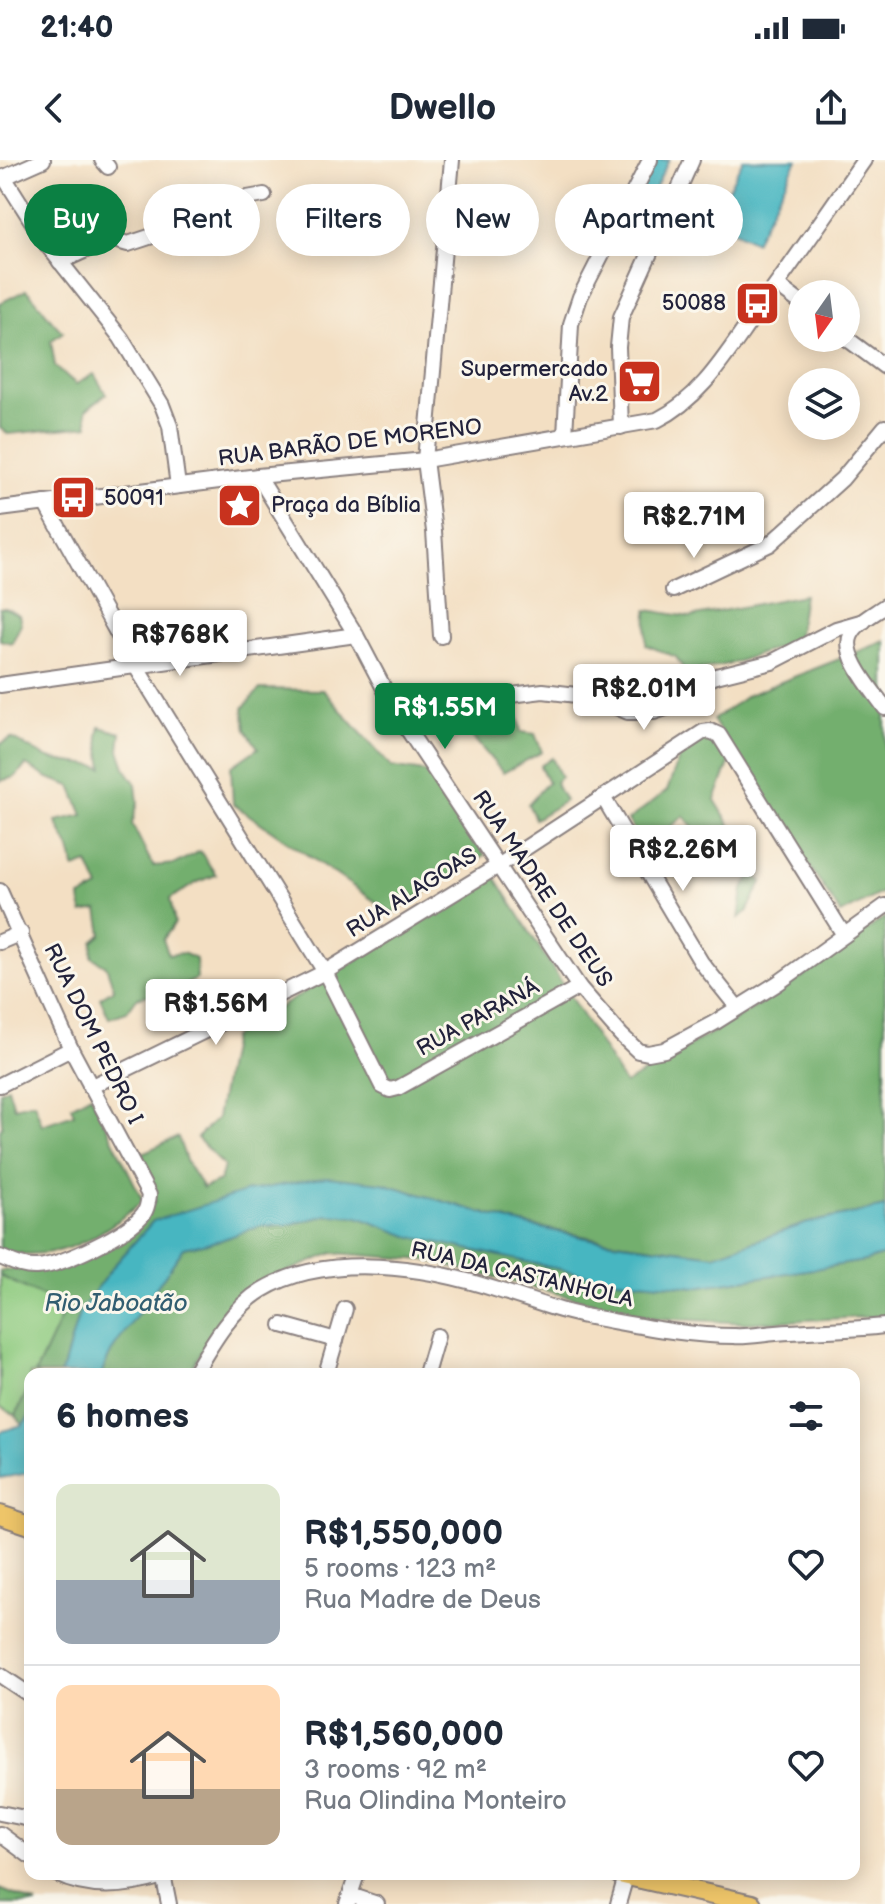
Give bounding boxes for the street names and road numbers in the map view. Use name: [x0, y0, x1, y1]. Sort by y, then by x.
street label: RUA BARÃO DE MORENO: [216, 413, 484, 473]
street label: RUA MADRE DE DEUS: [466, 785, 618, 993]
street label: RUA ALAGOAS: [342, 842, 482, 944]
street label: RUA DOM PEDRO I: [38, 939, 149, 1129]
street label: RUA PARANÁ: [412, 972, 544, 1063]
street label: RUA DA CASTANHOLA: [408, 1236, 636, 1314]

